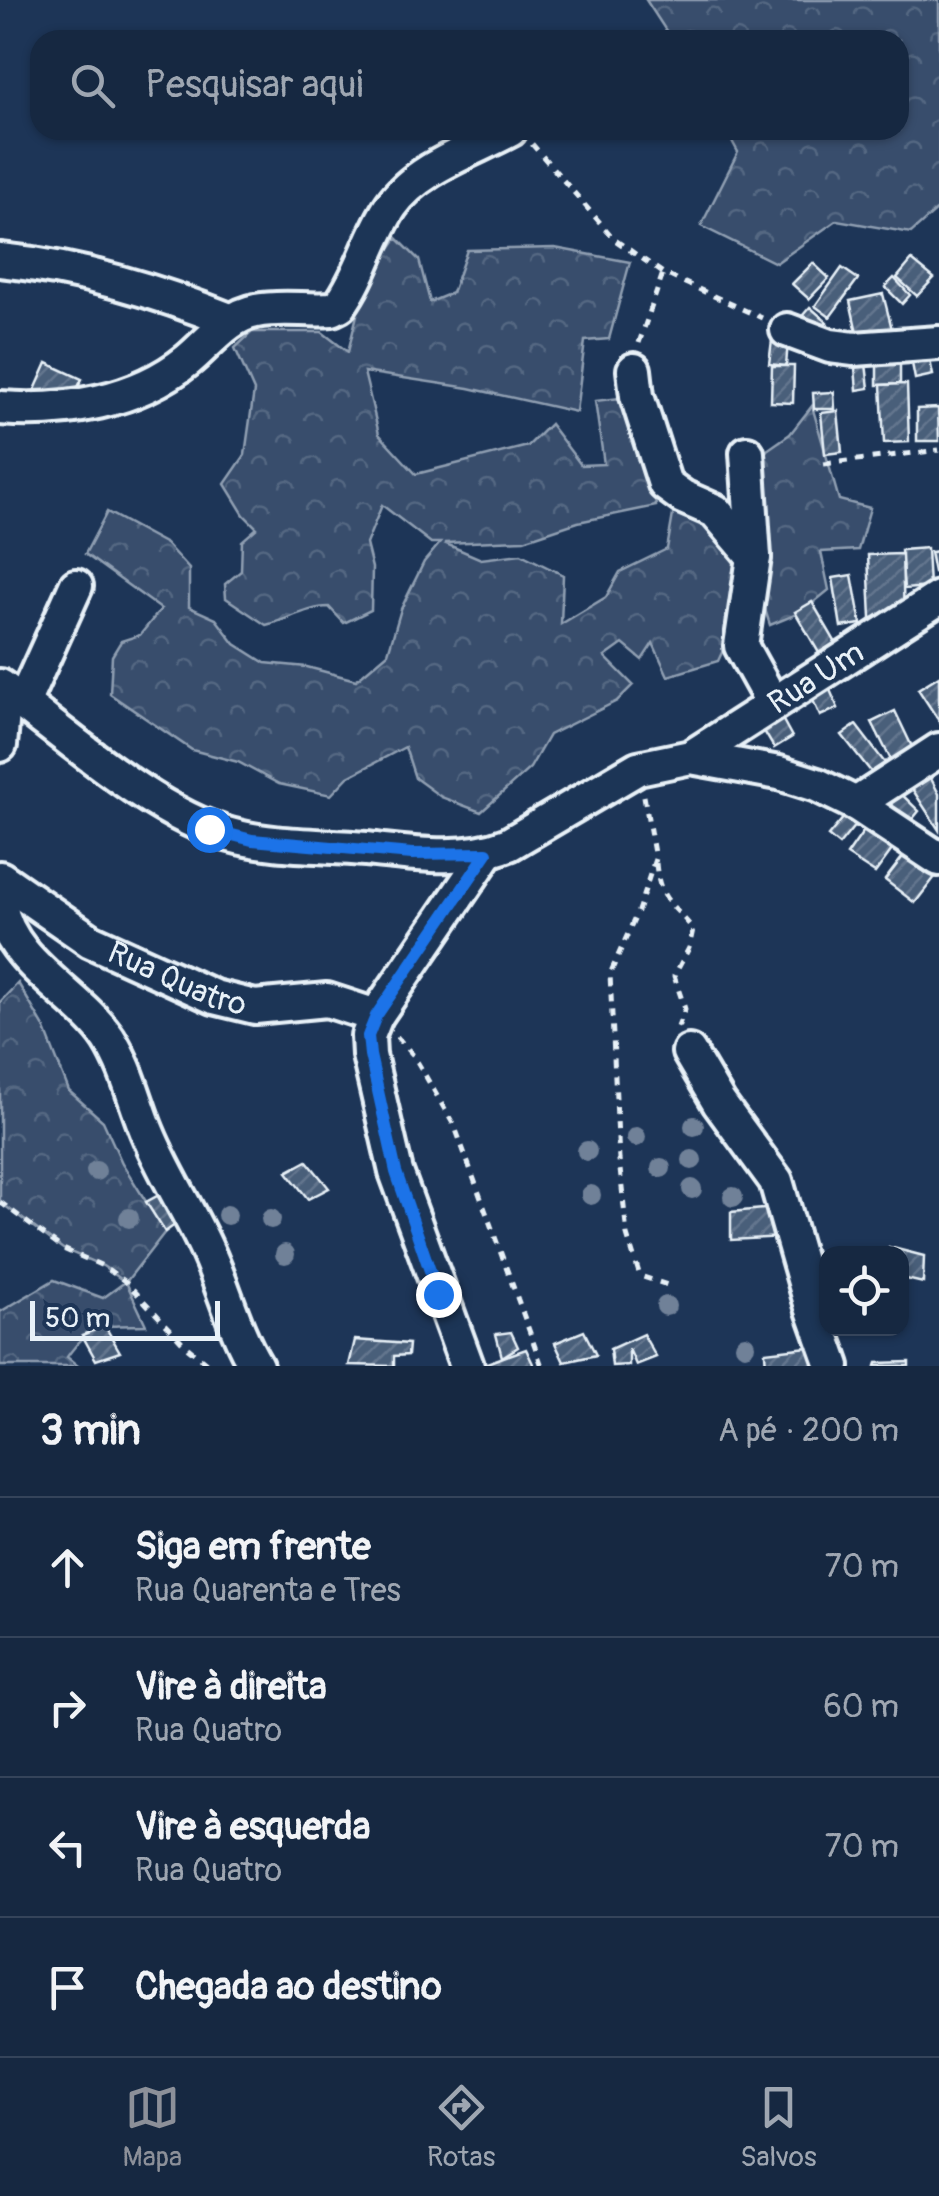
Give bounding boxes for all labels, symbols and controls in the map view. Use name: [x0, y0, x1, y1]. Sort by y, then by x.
search box: [30, 30, 909, 140]
icon: search: [65, 58, 120, 113]
text: Pesquisar aqui: [145, 61, 363, 109]
street label: Rua Um: [761, 632, 872, 723]
route start: [187, 807, 233, 853]
street label: Rua Quatro: [101, 932, 250, 1025]
map controls: [819, 1246, 909, 1336]
button: locate: [819, 1246, 909, 1336]
route end: [416, 1272, 462, 1318]
scale bar: [30, 1296, 220, 1340]
text: 50 m: [45, 1301, 110, 1336]
text: 3 min: [40, 1405, 141, 1457]
text: A pé · 200 m: [718, 1411, 899, 1451]
text: Siga em frente: [135, 1523, 371, 1571]
icon: ahead: [40, 1540, 95, 1595]
text: 70 m: [825, 1547, 899, 1587]
text: Rua Quarenta e Tres: [135, 1571, 401, 1611]
text: Vire à direita: [135, 1663, 327, 1711]
icon: right: [40, 1680, 95, 1735]
text: 60 m: [823, 1687, 899, 1727]
text: Rua Quatro: [135, 1711, 282, 1751]
text: Vire à esquerda: [135, 1803, 370, 1851]
icon: left: [40, 1820, 95, 1875]
text: 70 m: [825, 1827, 899, 1867]
text: Rua Quatro: [135, 1851, 282, 1891]
icon: arrive: [40, 1960, 95, 2015]
text: Chegada ao destino: [135, 1963, 442, 2011]
tab: Mapa: [123, 2080, 182, 2175]
tab: Rotas: [427, 2080, 495, 2175]
tab: Salvos: [740, 2080, 816, 2175]

